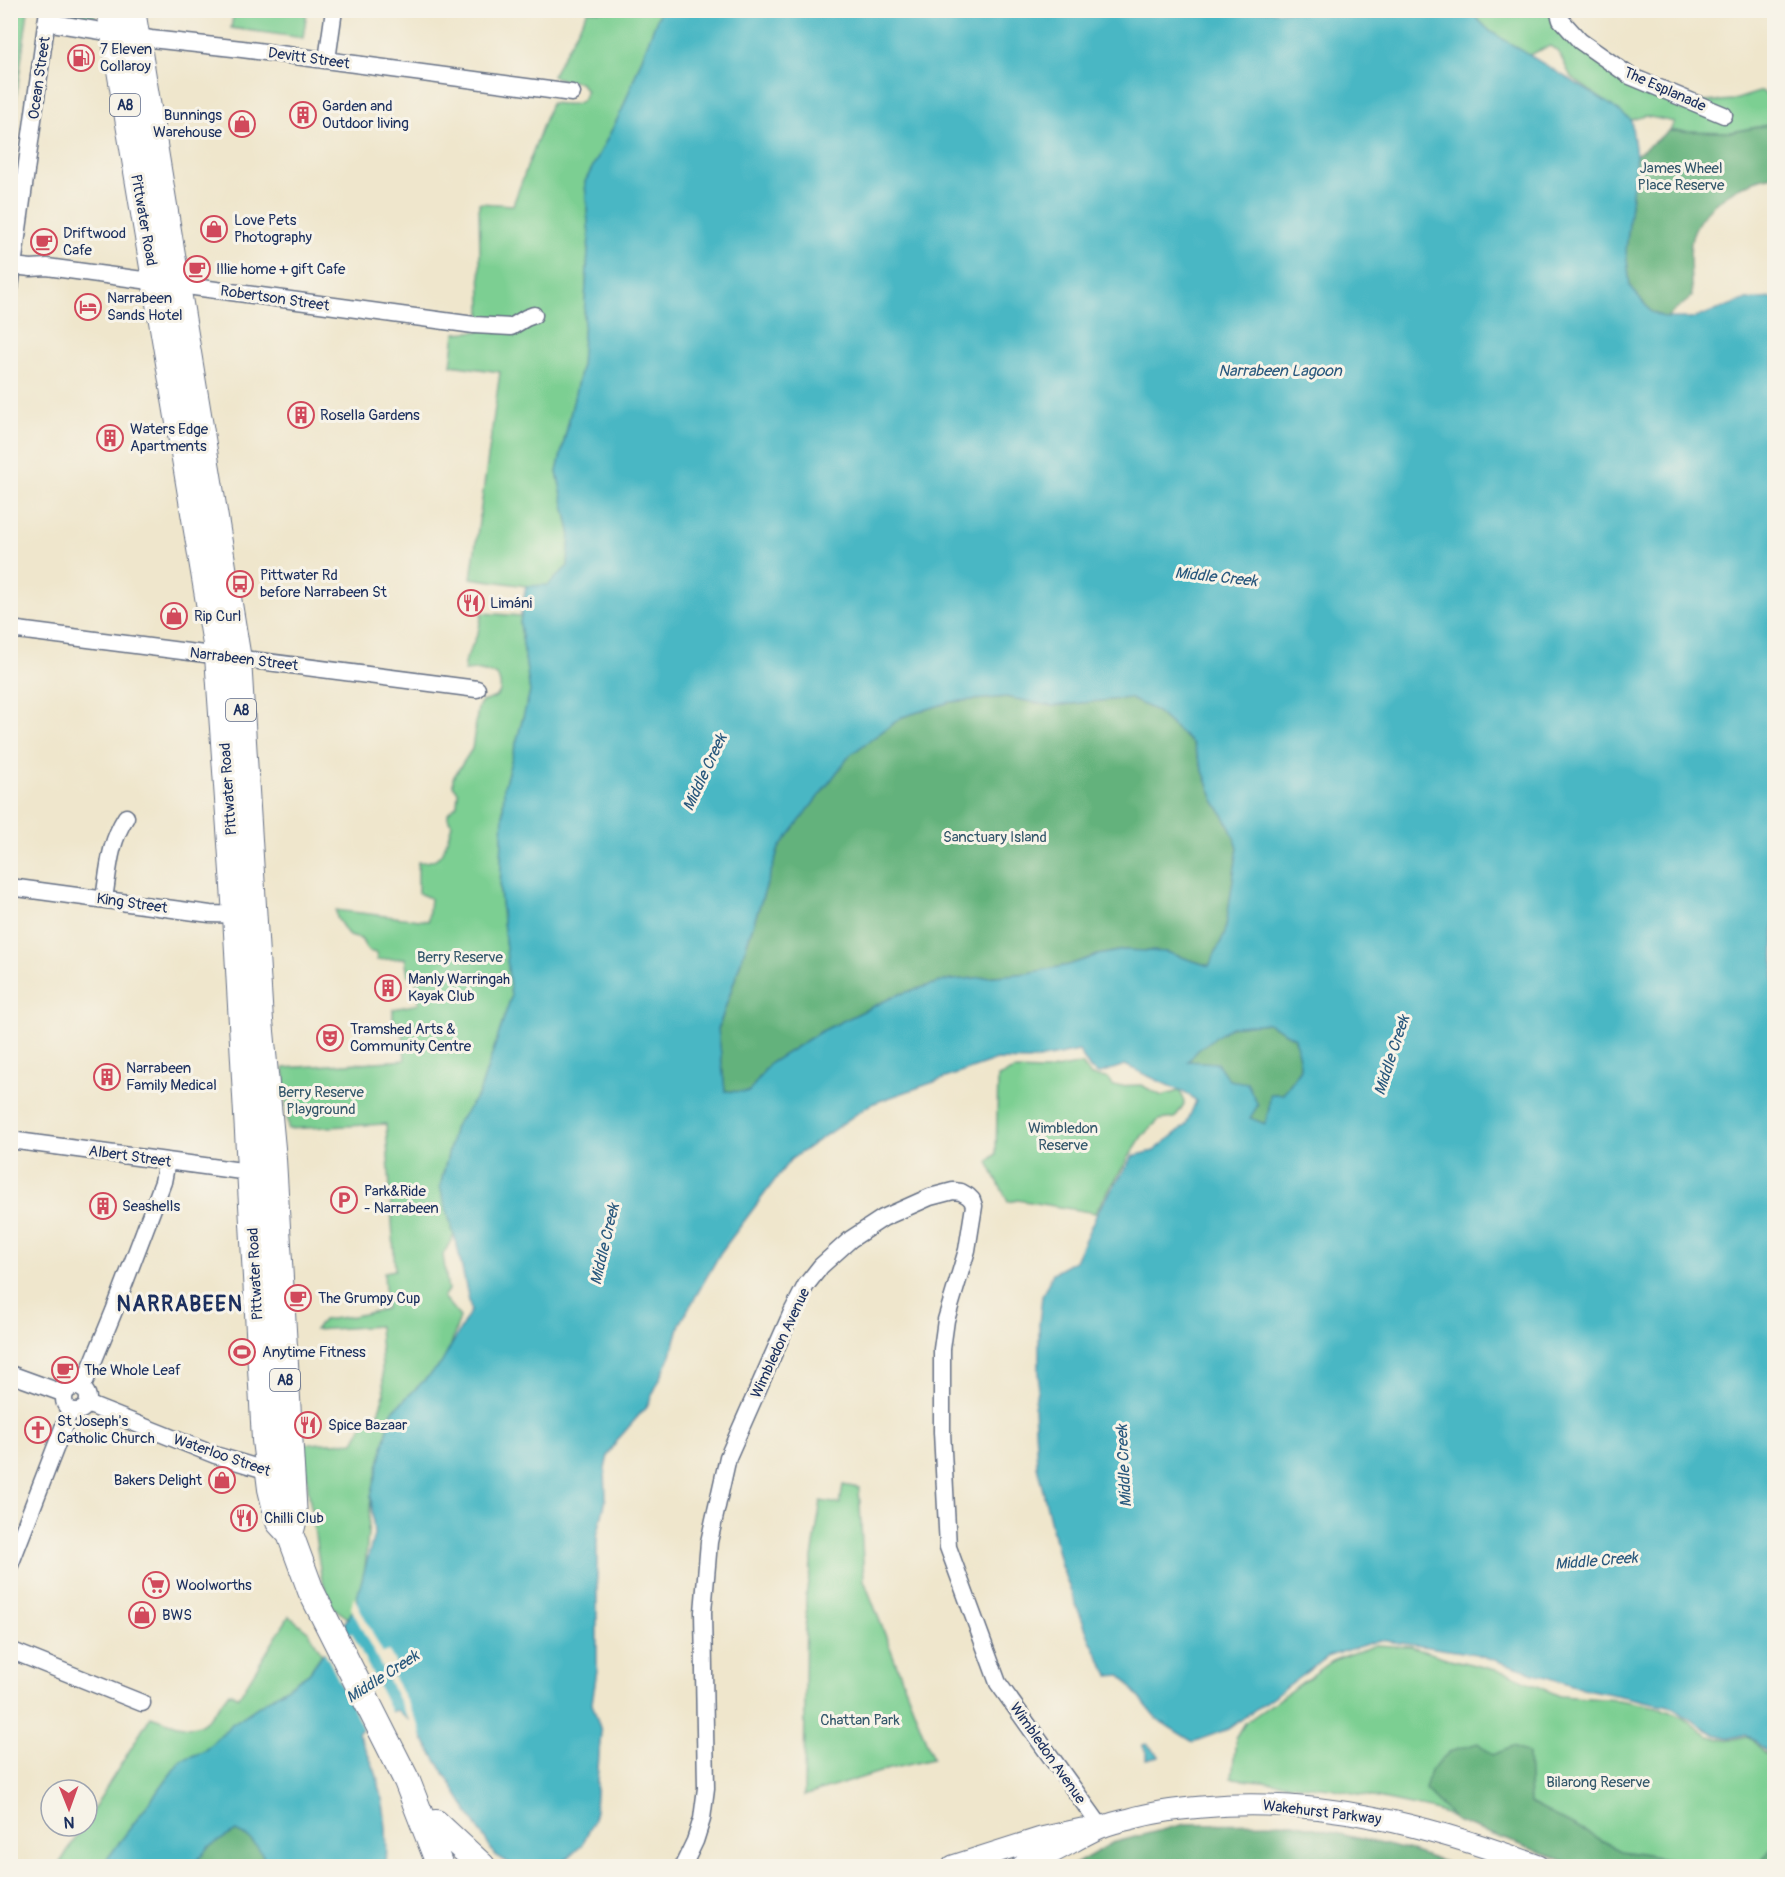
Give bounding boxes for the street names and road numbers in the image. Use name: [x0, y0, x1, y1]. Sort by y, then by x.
street label: Ocean Street: [24, 34, 55, 121]
street label: Devitt Street: [267, 43, 352, 74]
street label: The Esplanade: [1621, 63, 1709, 116]
road number: A8: [110, 94, 140, 116]
street label: Pittwater Road: [126, 173, 161, 267]
street label: Robertson Street: [219, 281, 332, 316]
street label: Narrabeen Street: [189, 643, 300, 676]
road number: A8: [226, 699, 256, 721]
street label: Pittwater Road: [216, 742, 241, 836]
street label: King Street: [95, 889, 170, 918]
street label: Albert Street: [87, 1141, 173, 1172]
street label: Pittwater Road: [244, 1227, 267, 1321]
street label: Wimbledon Avenue: [747, 1284, 815, 1401]
road number: A8: [270, 1369, 300, 1391]
street label: Waterloo Street: [171, 1430, 274, 1481]
street label: Wimbledon Avenue: [1006, 1699, 1090, 1808]
street label: Wakehurst Parkway: [1262, 1796, 1383, 1829]

